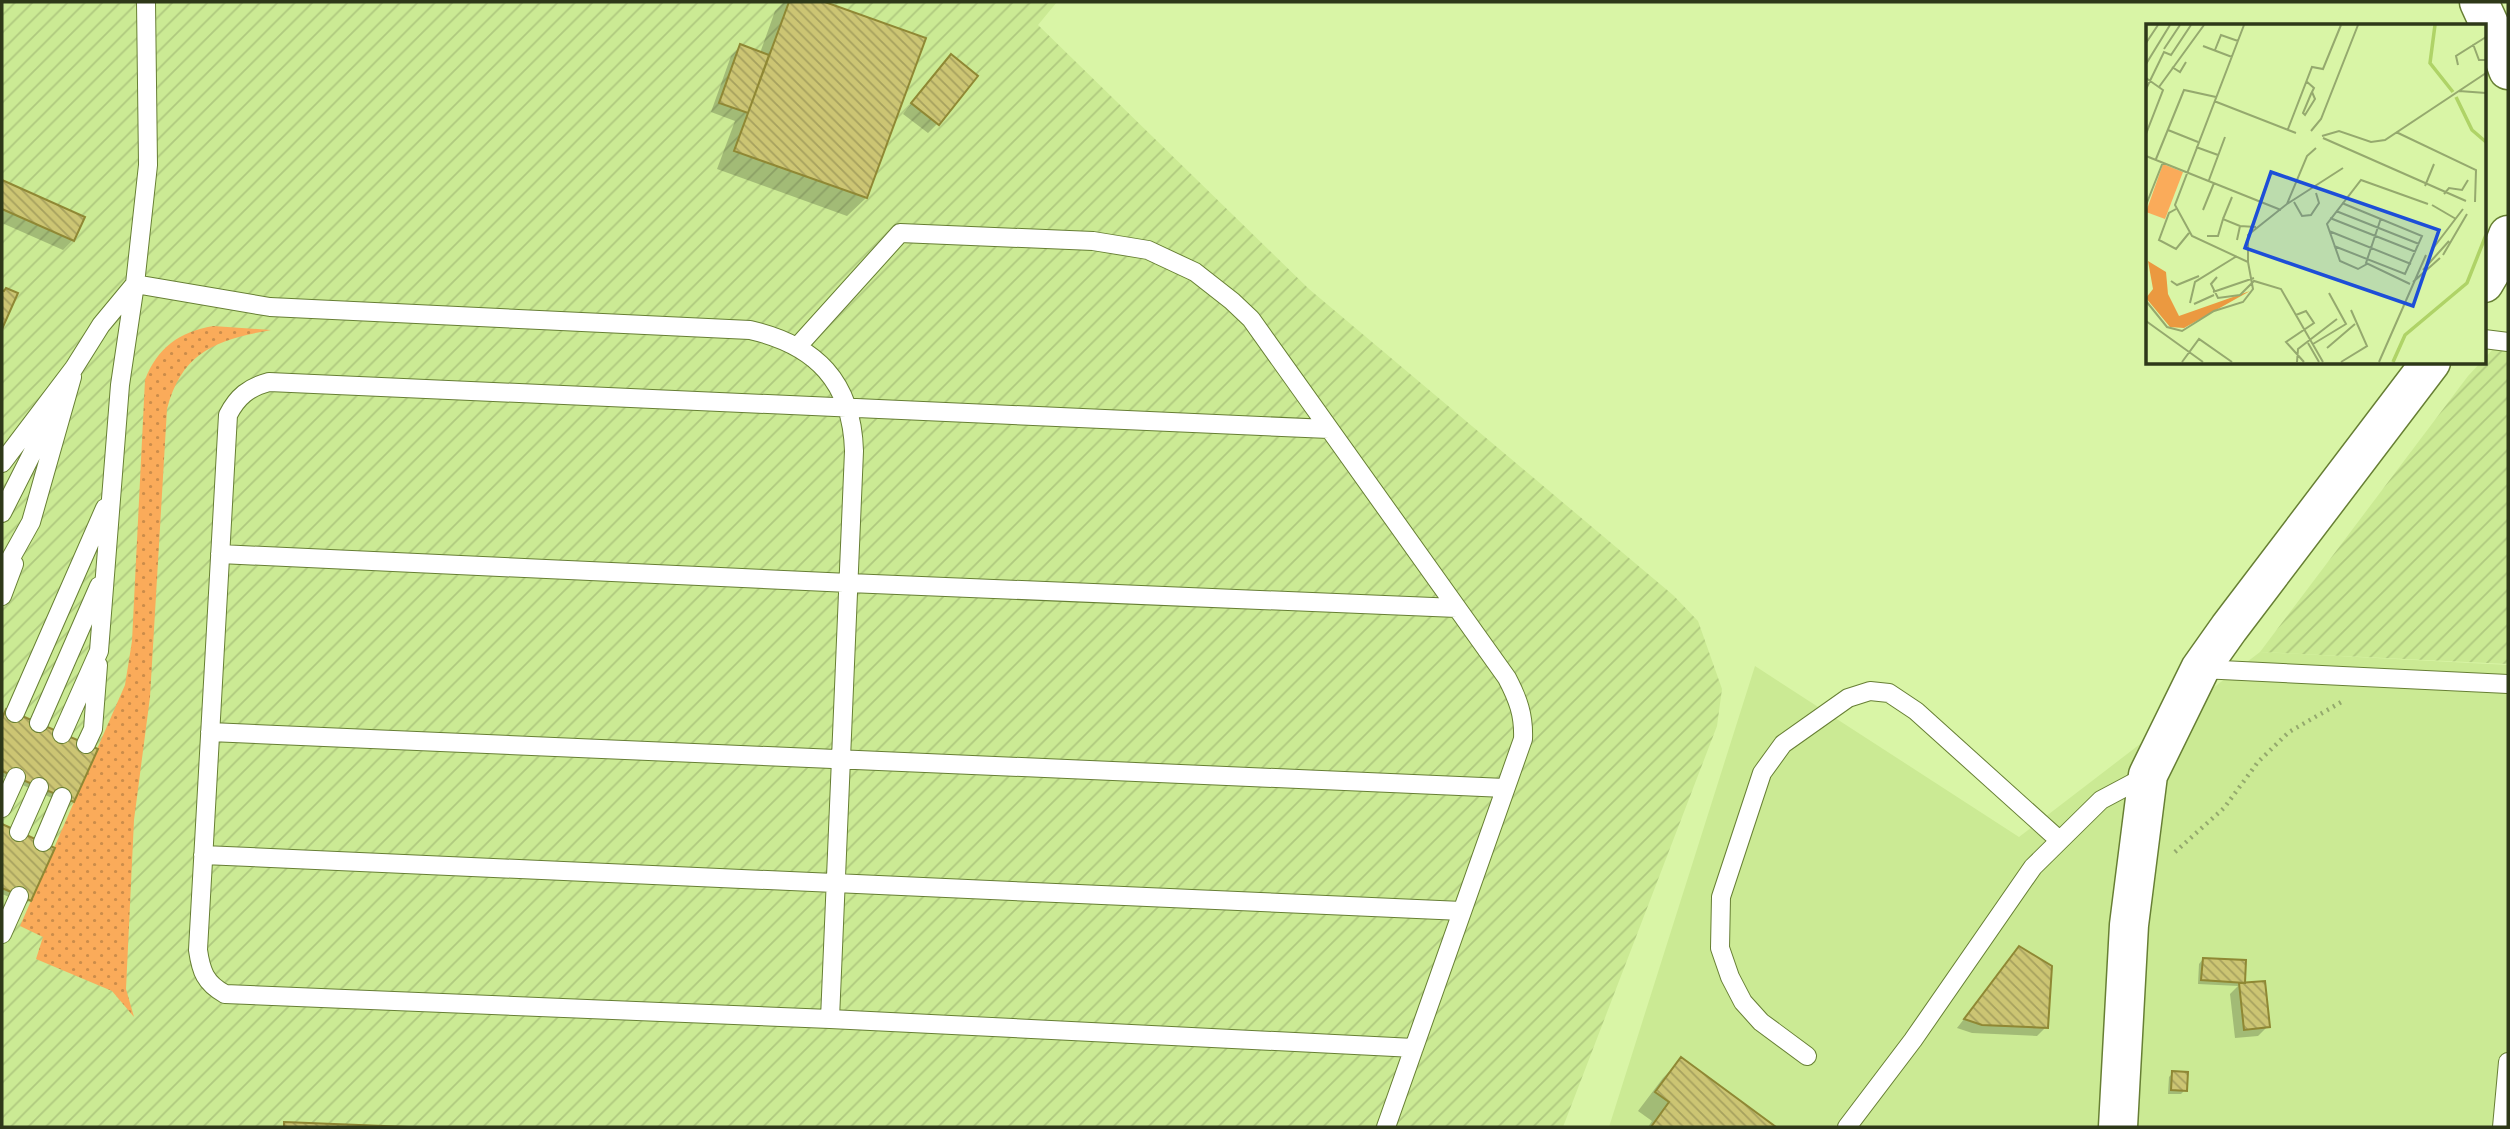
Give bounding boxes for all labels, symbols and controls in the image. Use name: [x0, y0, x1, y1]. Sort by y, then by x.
inset map: [2146, 24, 2486, 364]

